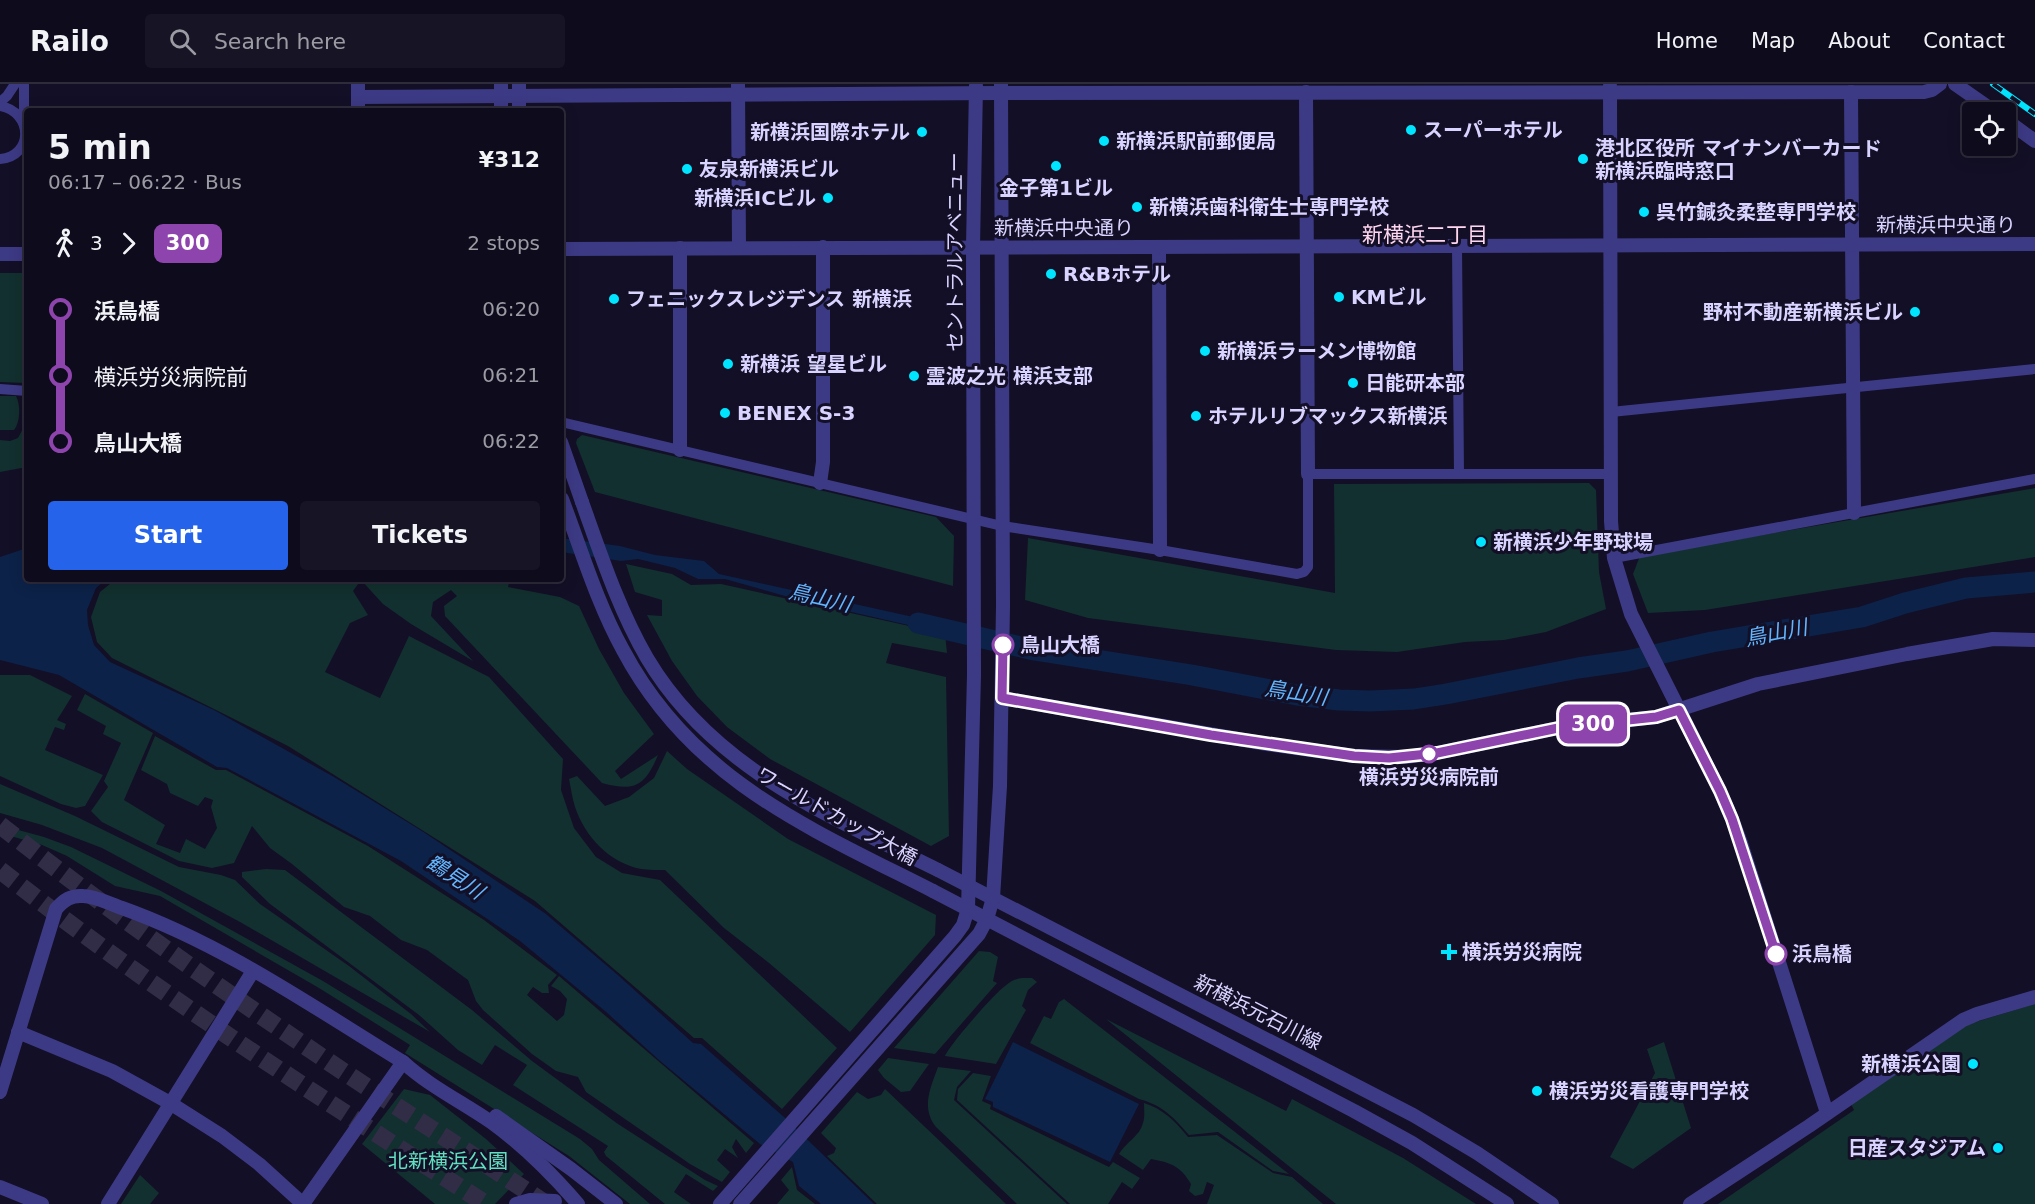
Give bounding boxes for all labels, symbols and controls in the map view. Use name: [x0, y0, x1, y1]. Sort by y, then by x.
search box: [145, 14, 565, 68]
text: Railo: [30, 25, 109, 58]
icon: search: [166, 25, 199, 58]
text: Search here: [214, 29, 346, 54]
text: Home: [1656, 29, 1718, 53]
text: Map: [1751, 29, 1795, 53]
text: About: [1828, 29, 1890, 53]
text: Contact: [1923, 29, 2005, 53]
map controls: [1962, 102, 2016, 156]
button: locate: [1962, 102, 2016, 156]
place label: スーパーホテル: [1423, 118, 1563, 142]
place label: 新横浜国際ホテル: [750, 120, 910, 144]
marker: スーパーホテル: [1404, 123, 1418, 137]
marker: 新横浜国際ホテル: [915, 125, 929, 139]
text: 5 min: [48, 128, 152, 167]
place label: 新横浜駅前郵便局: [1116, 129, 1276, 153]
marker: 新横浜駅前郵便局: [1097, 134, 1111, 148]
place label: 港北区役所 マイナンバーカード 新横浜臨時窓口: [1595, 136, 1882, 183]
text: ¥312: [479, 147, 540, 172]
street label: セントラルアベニュー: [943, 152, 967, 352]
marker: 港北区役所 マイナンバーカード 新横浜臨時窓口: [1576, 152, 1590, 166]
place label: 友泉新横浜ビル: [699, 157, 839, 181]
marker: 金子第1ビル: [1049, 159, 1063, 173]
marker: 友泉新横浜ビル: [680, 162, 694, 176]
text: 06:17 – 06:22 · Bus: [48, 170, 242, 194]
place label: 金子第1ビル: [999, 176, 1113, 200]
place label: 新横浜ICビル: [694, 186, 816, 210]
marker: 新横浜ICビル: [821, 191, 835, 205]
place label: 新横浜歯科衛生士専門学校: [1149, 195, 1389, 219]
marker: 新横浜歯科衛生士専門学校: [1130, 200, 1144, 214]
place label: 呉竹鍼灸柔整専門学校: [1656, 200, 1856, 224]
marker: 呉竹鍼灸柔整専門学校: [1637, 205, 1651, 219]
street label: 新横浜中央通り: [1876, 213, 2016, 237]
street label: 新横浜中央通り: [994, 216, 1134, 240]
district label: 新横浜二丁目: [1362, 223, 1488, 247]
icon: walk: [48, 227, 81, 260]
icon: forward: [112, 227, 145, 260]
text: 3: [90, 231, 103, 255]
text: 300: [166, 231, 210, 255]
text: 2 stops: [467, 231, 540, 255]
place label: R&Bホテル: [1063, 262, 1171, 286]
marker: R&Bホテル: [1044, 267, 1058, 281]
place label: KMビル: [1351, 285, 1426, 309]
place label: フェニックスレジデンス 新横浜: [626, 287, 912, 311]
marker: KMビル: [1332, 290, 1346, 304]
marker: フェニックスレジデンス 新横浜: [607, 292, 621, 306]
text: 06:20: [482, 297, 540, 321]
text: 浜鳥橋: [94, 299, 160, 324]
place label: 野村不動産新横浜ビル: [1703, 300, 1903, 324]
marker: 野村不動産新横浜ビル: [1908, 305, 1922, 319]
place label: 新横浜ラーメン博物館: [1217, 339, 1416, 363]
marker: 新横浜ラーメン博物館: [1198, 344, 1212, 358]
place label: 新横浜 望星ビル: [740, 352, 887, 376]
marker: 新横浜 望星ビル: [721, 357, 735, 371]
text: 06:21: [482, 363, 540, 387]
place label: 霊波之光 横浜支部: [926, 364, 1093, 388]
text: 横浜労災病院前: [94, 365, 248, 390]
marker: 霊波之光 横浜支部: [907, 369, 921, 383]
place label: 日能研本部: [1365, 371, 1465, 395]
marker: 日能研本部: [1346, 376, 1360, 390]
place label: BENEX S-3: [737, 401, 855, 425]
place label: ホテルリブマックス新横浜: [1208, 404, 1447, 428]
marker: BENEX S-3: [718, 406, 732, 420]
marker: ホテルリブマックス新横浜: [1189, 409, 1203, 423]
text: 06:22: [482, 429, 540, 453]
text: 鳥山大橋: [94, 431, 182, 456]
button: Start: [48, 501, 288, 570]
button: Tickets: [300, 501, 540, 570]
place label: 新横浜少年野球場: [1493, 530, 1653, 554]
marker: 新横浜少年野球場: [1474, 535, 1488, 549]
water label: 鳥山川: [787, 579, 855, 617]
water label: 鳥山川: [1743, 615, 1811, 651]
place label: 鳥山大橋: [1020, 633, 1100, 657]
marker: 鳥山大橋: [992, 634, 1014, 656]
water label: 鳥山川: [1263, 676, 1331, 710]
line badge: 300: [1558, 704, 1628, 744]
text: 300: [1571, 712, 1615, 736]
marker: 横浜労災病院前: [1420, 745, 1438, 763]
street label: ワールドカップ大橋: [752, 762, 922, 870]
place label: 横浜労災病院前: [1359, 765, 1499, 789]
water label: 鶴見川: [422, 850, 490, 905]
place label: 横浜労災病院: [1462, 940, 1582, 964]
place label: 浜鳥橋: [1792, 942, 1852, 966]
marker: 横浜労災病院: [1440, 943, 1458, 961]
marker: 浜鳥橋: [1765, 943, 1787, 965]
street label: 新横浜元石川線: [1190, 970, 1326, 1054]
place label: 新横浜公園: [1861, 1052, 1961, 1076]
marker: 新横浜公園: [1966, 1057, 1980, 1071]
place label: 横浜労災看護専門学校: [1549, 1079, 1749, 1103]
marker: 横浜労災看護専門学校: [1530, 1084, 1544, 1098]
place label: 日産スタジアム: [1847, 1136, 1986, 1160]
marker: 日産スタジアム: [1991, 1141, 2005, 1155]
park label: 北新横浜公園: [388, 1149, 508, 1173]

